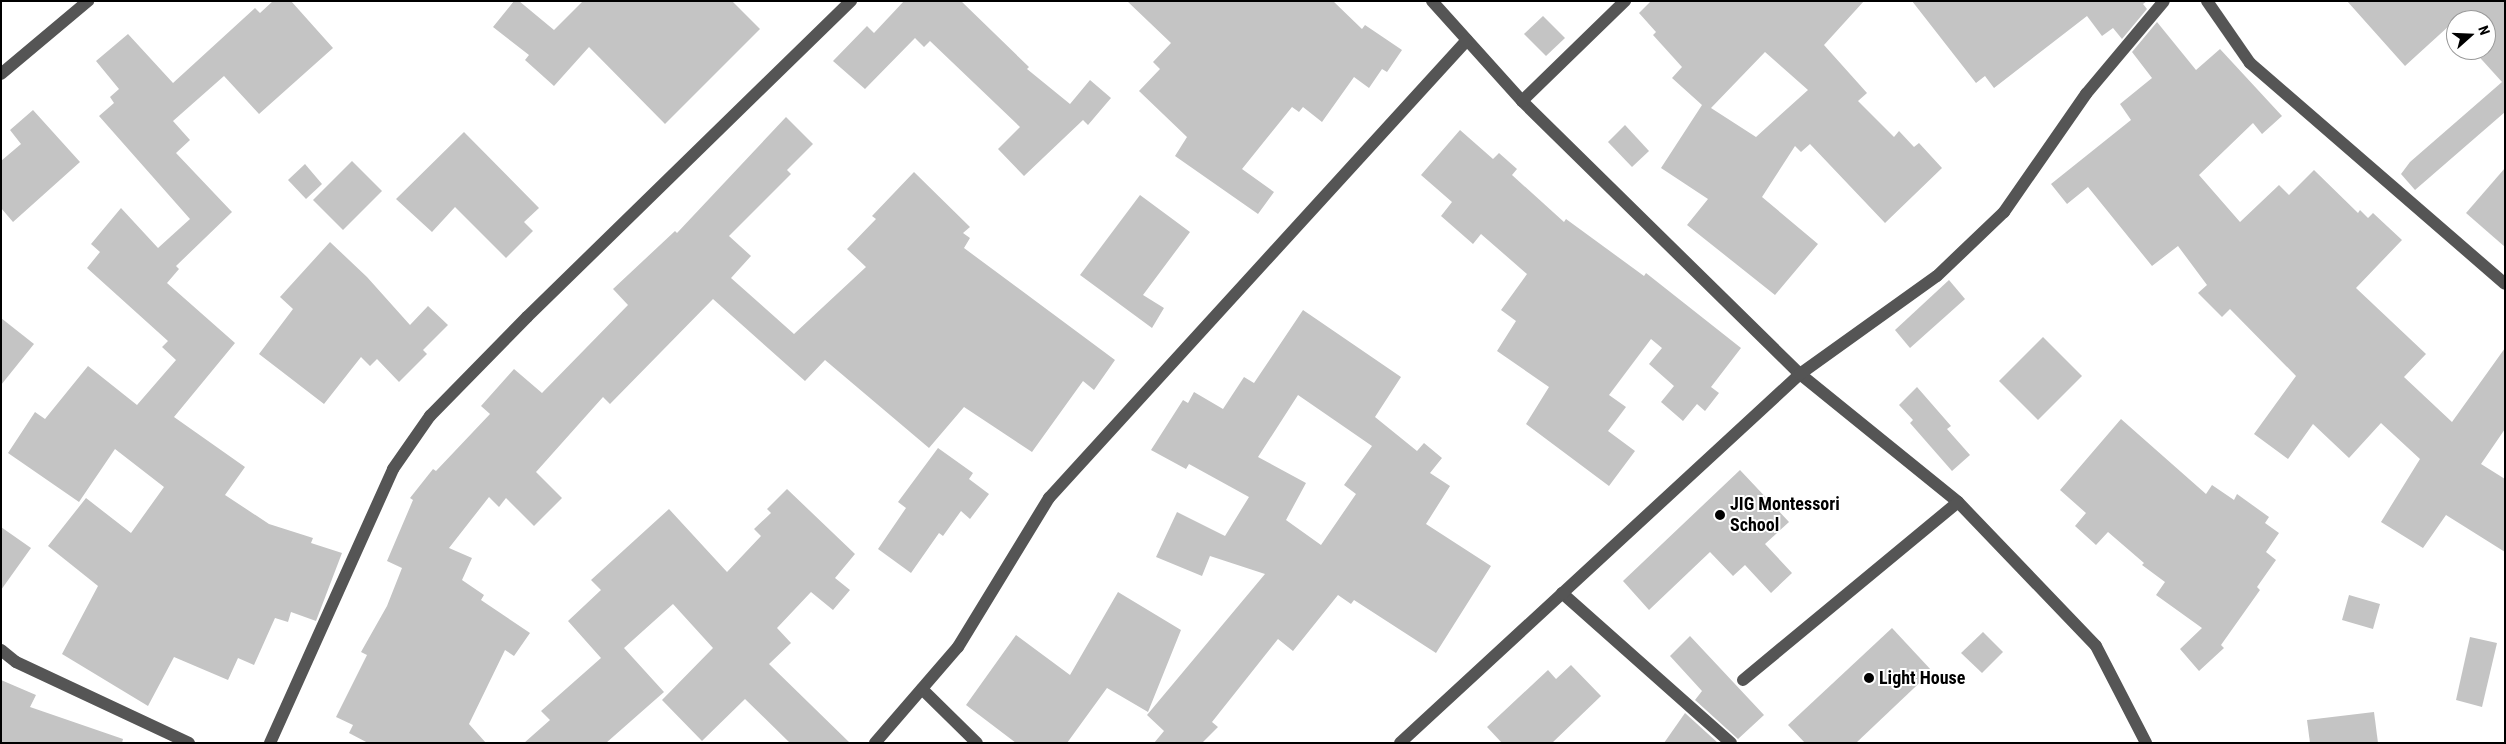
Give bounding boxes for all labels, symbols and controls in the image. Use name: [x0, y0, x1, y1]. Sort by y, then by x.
north arrow: [2446, 10, 2496, 60]
text: N: [2475, 23, 2493, 37]
place label: JIG Montessori School: [1730, 494, 1840, 536]
marker: JIG Montessori School: [1714, 509, 1726, 521]
place label: Light House: [1879, 667, 1965, 689]
marker: Light House: [1863, 672, 1875, 684]

